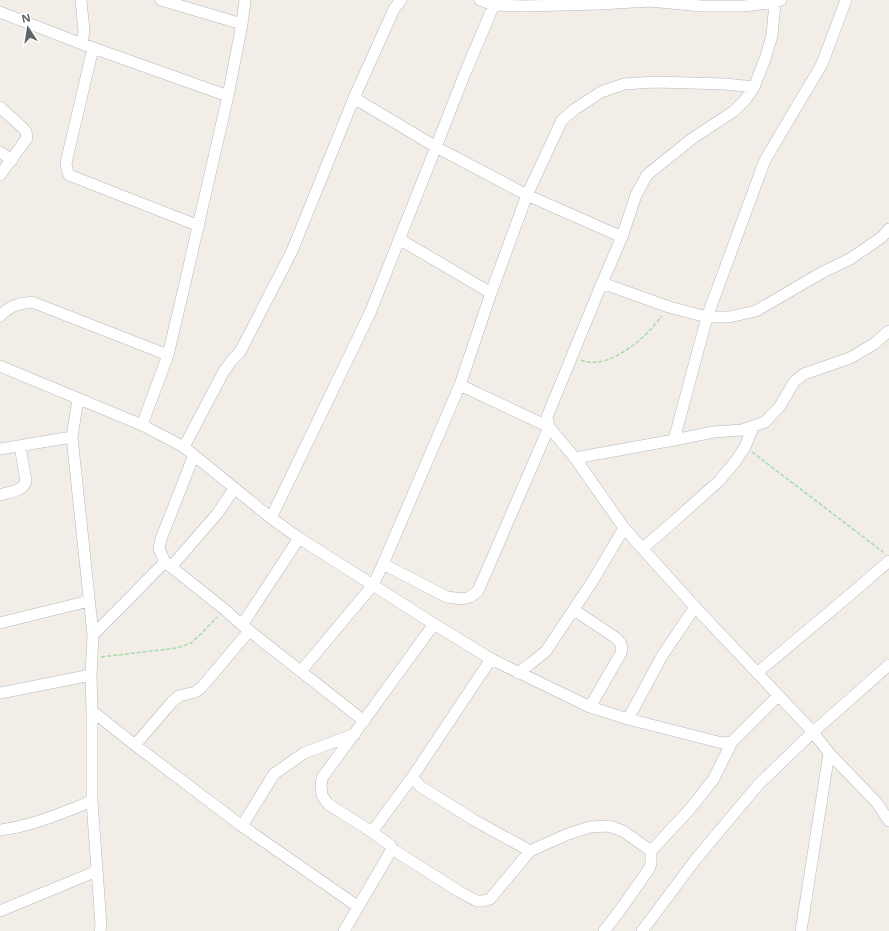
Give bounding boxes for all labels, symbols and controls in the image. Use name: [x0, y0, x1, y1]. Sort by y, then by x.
north arrow: [8, 8, 48, 48]
text: N: [20, 9, 32, 26]

